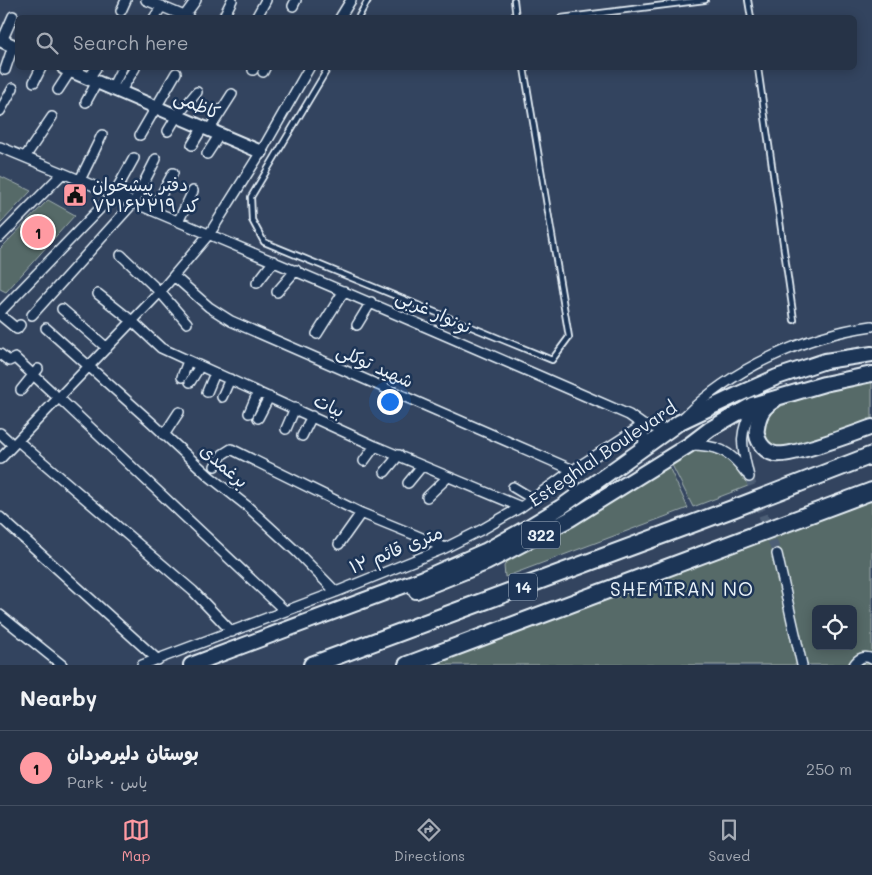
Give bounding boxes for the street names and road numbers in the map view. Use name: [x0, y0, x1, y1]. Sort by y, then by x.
street label: کاظمی: [171, 84, 224, 125]
street label: نونوار غربی: [392, 284, 476, 339]
street label: شهید توکلی: [333, 338, 417, 393]
street label: بیات: [310, 388, 349, 423]
street label: Esteghlal Boulevard: [524, 395, 681, 512]
street label: برغمدی: [195, 438, 254, 493]
street label: ۱۲ متری قائم: [345, 519, 447, 581]
road number: 322: [522, 522, 560, 548]
road number: 14: [509, 574, 537, 600]

